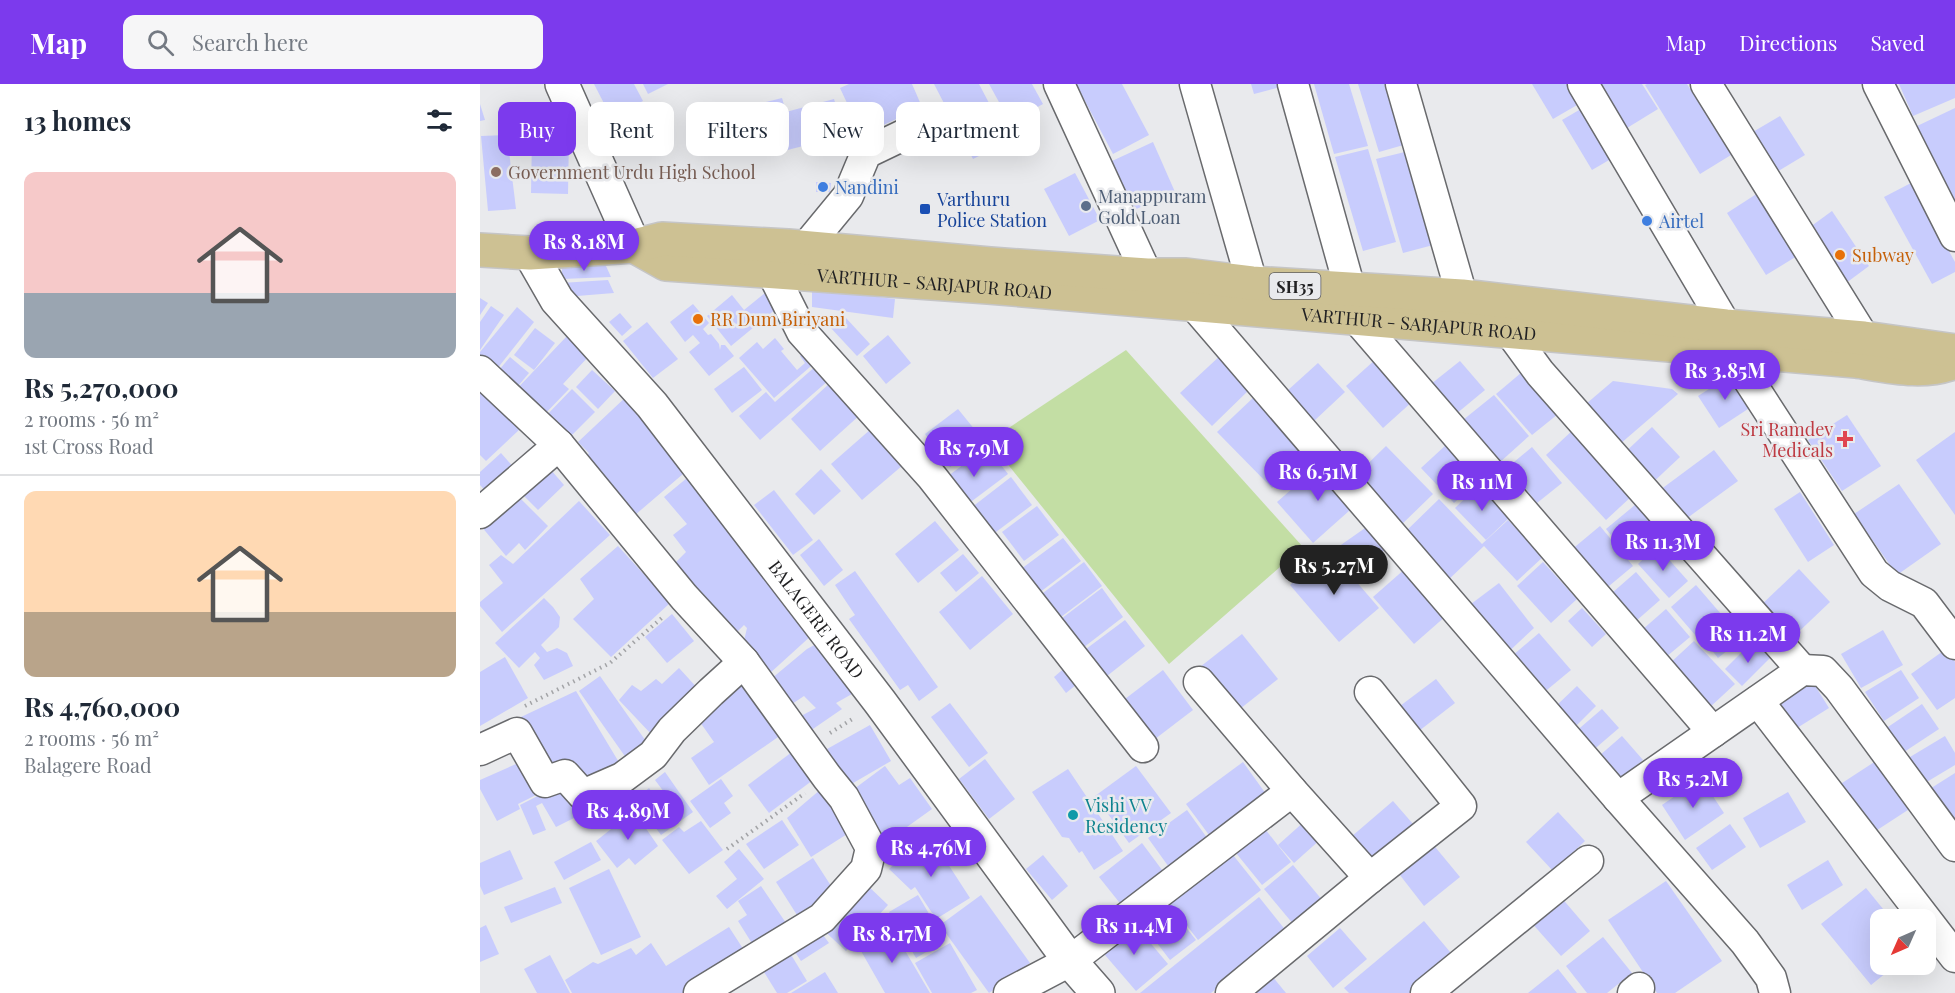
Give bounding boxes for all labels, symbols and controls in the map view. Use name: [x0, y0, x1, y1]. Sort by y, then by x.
search box: [123, 15, 543, 69]
text: Map: [30, 24, 87, 61]
icon: search: [144, 26, 177, 59]
text: Search here: [192, 27, 308, 57]
text: Map: [1665, 28, 1706, 56]
text: Directions: [1739, 28, 1837, 56]
text: Saved: [1870, 28, 1925, 56]
chip: Buy: [498, 102, 576, 156]
chip: Rent: [588, 102, 674, 156]
chip: Filters: [686, 102, 789, 156]
chip: New: [801, 102, 884, 156]
chip: Apartment: [896, 102, 1040, 156]
text: 13 homes: [24, 103, 131, 138]
icon: filters: [423, 104, 456, 137]
place label: Government Urdu High School: [508, 160, 756, 184]
marker: Government Urdu High School: [489, 165, 503, 179]
place label: Nandini: [835, 175, 899, 199]
marker: Nandini: [816, 180, 830, 194]
place label: Manappuram Gold Loan: [1098, 184, 1207, 229]
place label: Varthuru Police Station: [936, 187, 1047, 232]
marker: Manappuram Gold Loan: [1079, 199, 1093, 213]
marker: Varthuru Police Station: [918, 202, 932, 216]
place label: Airtel: [1658, 209, 1704, 233]
icon: home: [186, 211, 294, 319]
marker: Airtel: [1640, 214, 1654, 228]
pin: Rs 8.18M: [522, 221, 646, 272]
text: Rs 8.18M: [543, 227, 625, 254]
place label: Subway: [1852, 243, 1914, 267]
marker: Subway: [1833, 248, 1847, 262]
street label: VARTHUR - SARJAPUR ROAD: [815, 263, 1053, 304]
road number: SH35: [1270, 273, 1320, 299]
street label: VARTHUR - SARJAPUR ROAD: [1299, 302, 1537, 346]
place label: RR Dum Biriyani: [710, 307, 845, 331]
marker: RR Dum Biriyani: [691, 312, 705, 326]
pin: Rs 3.85M: [1663, 350, 1787, 401]
text: Rs 3.85M: [1684, 356, 1766, 383]
text: Rs 5,270,000: [24, 370, 179, 405]
text: 2 rooms · 56 m²: [24, 405, 159, 432]
place label: Sri Ramdev Medicals: [1741, 417, 1833, 462]
pin: Rs 7.9M: [919, 427, 1029, 478]
text: 1st Cross Road: [24, 432, 154, 459]
marker: Sri Ramdev Medicals: [1838, 432, 1852, 446]
text: Rs 7.9M: [939, 433, 1009, 460]
pin: Rs 6.51M: [1256, 451, 1380, 502]
text: Rs 6.51M: [1278, 457, 1358, 484]
pin: Rs 11M: [1433, 461, 1531, 512]
text: Rs 11M: [1451, 467, 1513, 494]
pin: Rs 11.3M: [1601, 521, 1725, 572]
text: Rs 11.3M: [1625, 527, 1701, 554]
icon: home: [186, 530, 294, 638]
pin: Rs 5.27M: [1272, 545, 1396, 596]
text: Rs 5.27M: [1294, 551, 1374, 578]
street label: BALAGERE ROAD: [763, 555, 870, 683]
pin: Rs 11.2M: [1686, 613, 1810, 664]
text: Rs 11.2M: [1709, 619, 1787, 646]
text: Rs 4,760,000: [24, 689, 180, 724]
text: 2 rooms · 56 m²: [24, 724, 159, 751]
text: Balagere Road: [24, 751, 152, 778]
pin: Rs 5.2M: [1638, 758, 1748, 809]
text: Rs 5.2M: [1657, 764, 1729, 791]
pin: Rs 4.89M: [566, 790, 690, 841]
place label: Vishi VV Residency: [1084, 793, 1167, 838]
text: Rs 4.89M: [586, 796, 670, 823]
marker: Vishi VV Residency: [1066, 808, 1080, 822]
pin: Rs 4.76M: [869, 827, 993, 878]
text: Rs 4.76M: [890, 833, 972, 860]
pin: Rs 11.4M: [1072, 905, 1196, 956]
north arrow: [1870, 909, 1936, 975]
map controls: [1870, 909, 1936, 975]
text: Rs 11.4M: [1095, 911, 1173, 938]
pin: Rs 8.17M: [830, 913, 954, 964]
text: Rs 8.17M: [852, 919, 932, 946]

